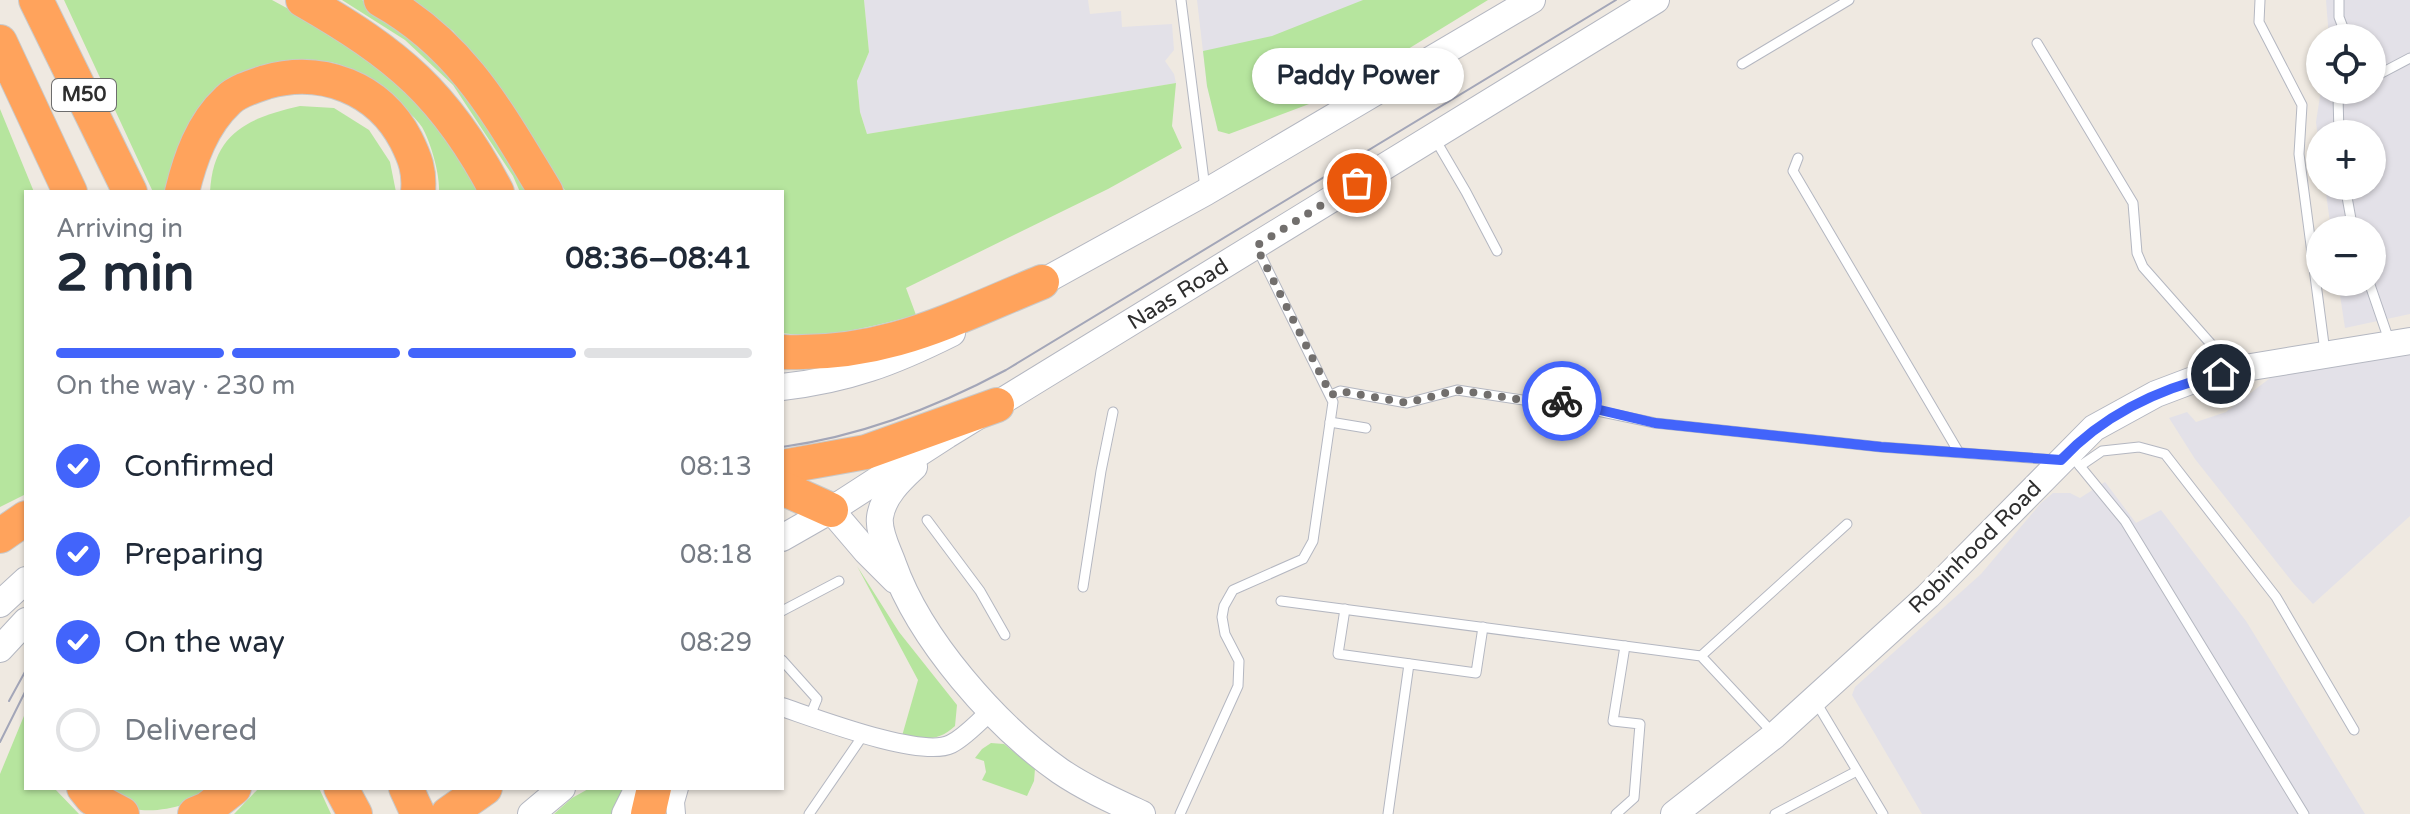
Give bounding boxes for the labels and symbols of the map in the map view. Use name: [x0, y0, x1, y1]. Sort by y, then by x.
callout: Paddy Power: [1251, 47, 1463, 103]
road number: M50: [52, 79, 116, 111]
pin: [1323, 149, 1391, 217]
street label: Naas Road: [1123, 253, 1233, 335]
pin: [2187, 340, 2255, 408]
courier: [1522, 361, 1602, 441]
street label: Robinhood Road: [1903, 475, 2047, 619]

